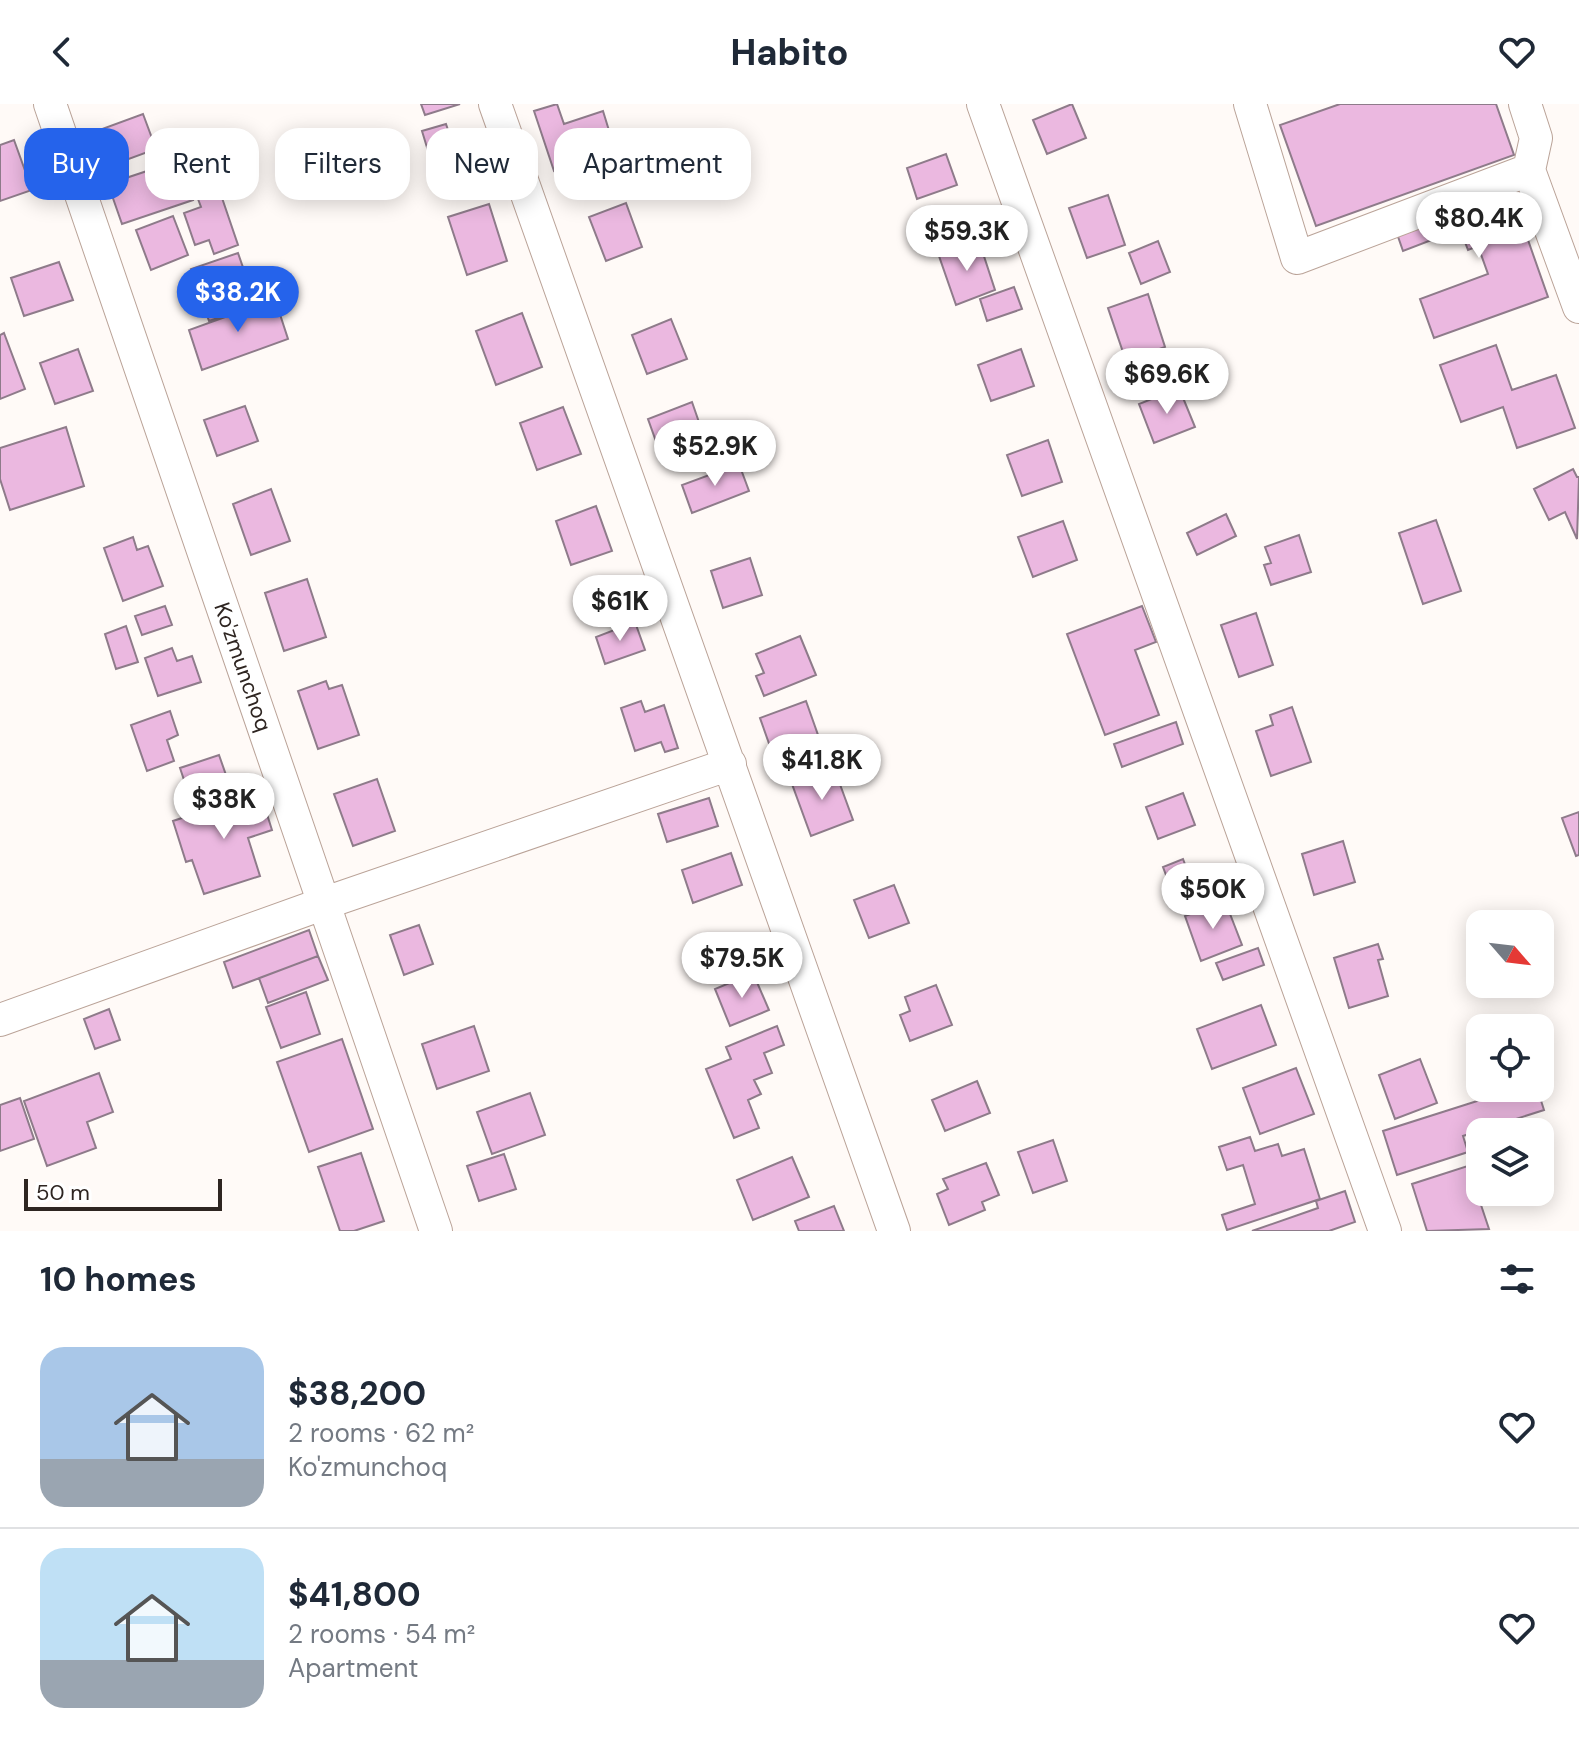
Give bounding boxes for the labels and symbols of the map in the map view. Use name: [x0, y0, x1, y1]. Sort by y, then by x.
pin: $80.4K: [1414, 192, 1544, 260]
pin: $59.3K: [902, 205, 1032, 273]
pin: $38.2K: [173, 266, 303, 334]
pin: $69.6K: [1102, 348, 1232, 416]
pin: $52.9K: [650, 420, 780, 488]
pin: $61K: [573, 575, 667, 643]
street label: Ko'zmunchoq: [207, 599, 279, 735]
pin: $41.8K: [757, 734, 887, 802]
pin: $38K: [177, 773, 271, 841]
pin: $50K: [1166, 863, 1260, 931]
north arrow: [1466, 910, 1554, 998]
pin: $79.5K: [677, 932, 807, 1000]
scale bar: [24, 1175, 222, 1211]

